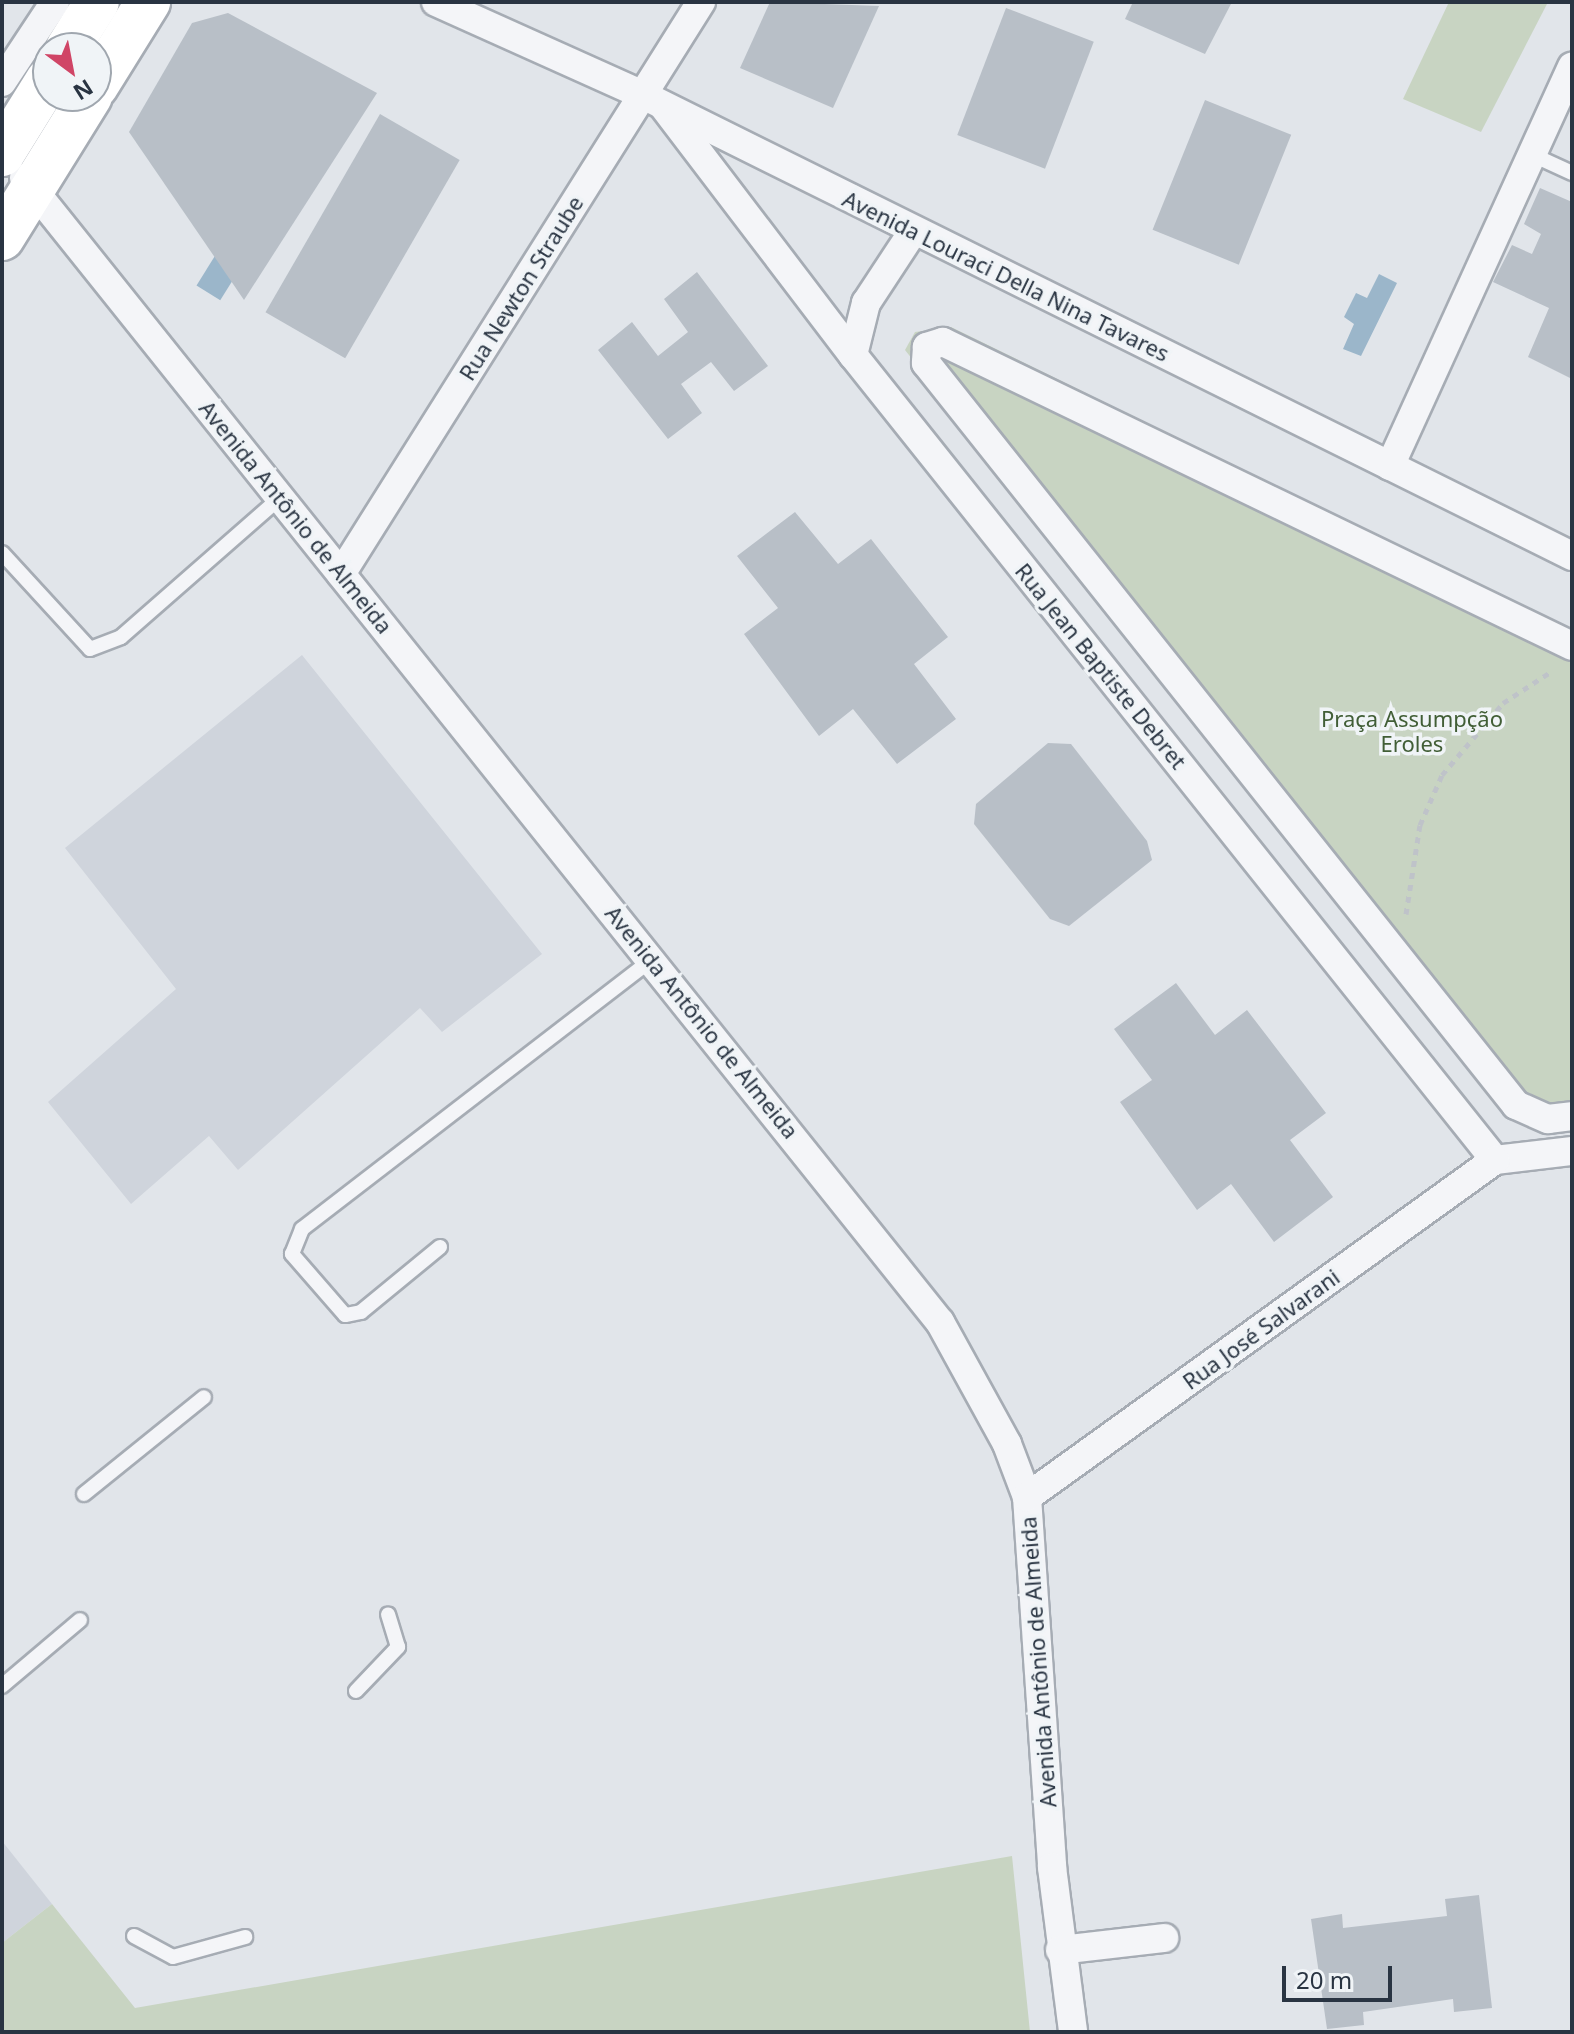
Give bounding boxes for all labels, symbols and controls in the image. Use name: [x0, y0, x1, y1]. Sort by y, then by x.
north arrow: [32, 32, 112, 112]
text: N: [68, 73, 99, 108]
street label: Avenida Louraci Della Nina Tavares: [839, 185, 1173, 367]
street label: Rua Newton Straube: [454, 191, 588, 385]
street label: Avenida Antônio de Almeida: [194, 395, 398, 639]
street label: Rua Jean Baptiste Debret: [1010, 558, 1192, 774]
park label: Praça Assumpção Eroles: [1321, 705, 1503, 756]
street label: Avenida Antônio de Almeida: [600, 900, 804, 1144]
street label: Rua José Salvarani: [1178, 1263, 1344, 1395]
street label: Avenida Antônio de Almeida: [1015, 1516, 1061, 1808]
scale bar: [1286, 1950, 1396, 2000]
text: 20 m: [1296, 1963, 1352, 1996]

